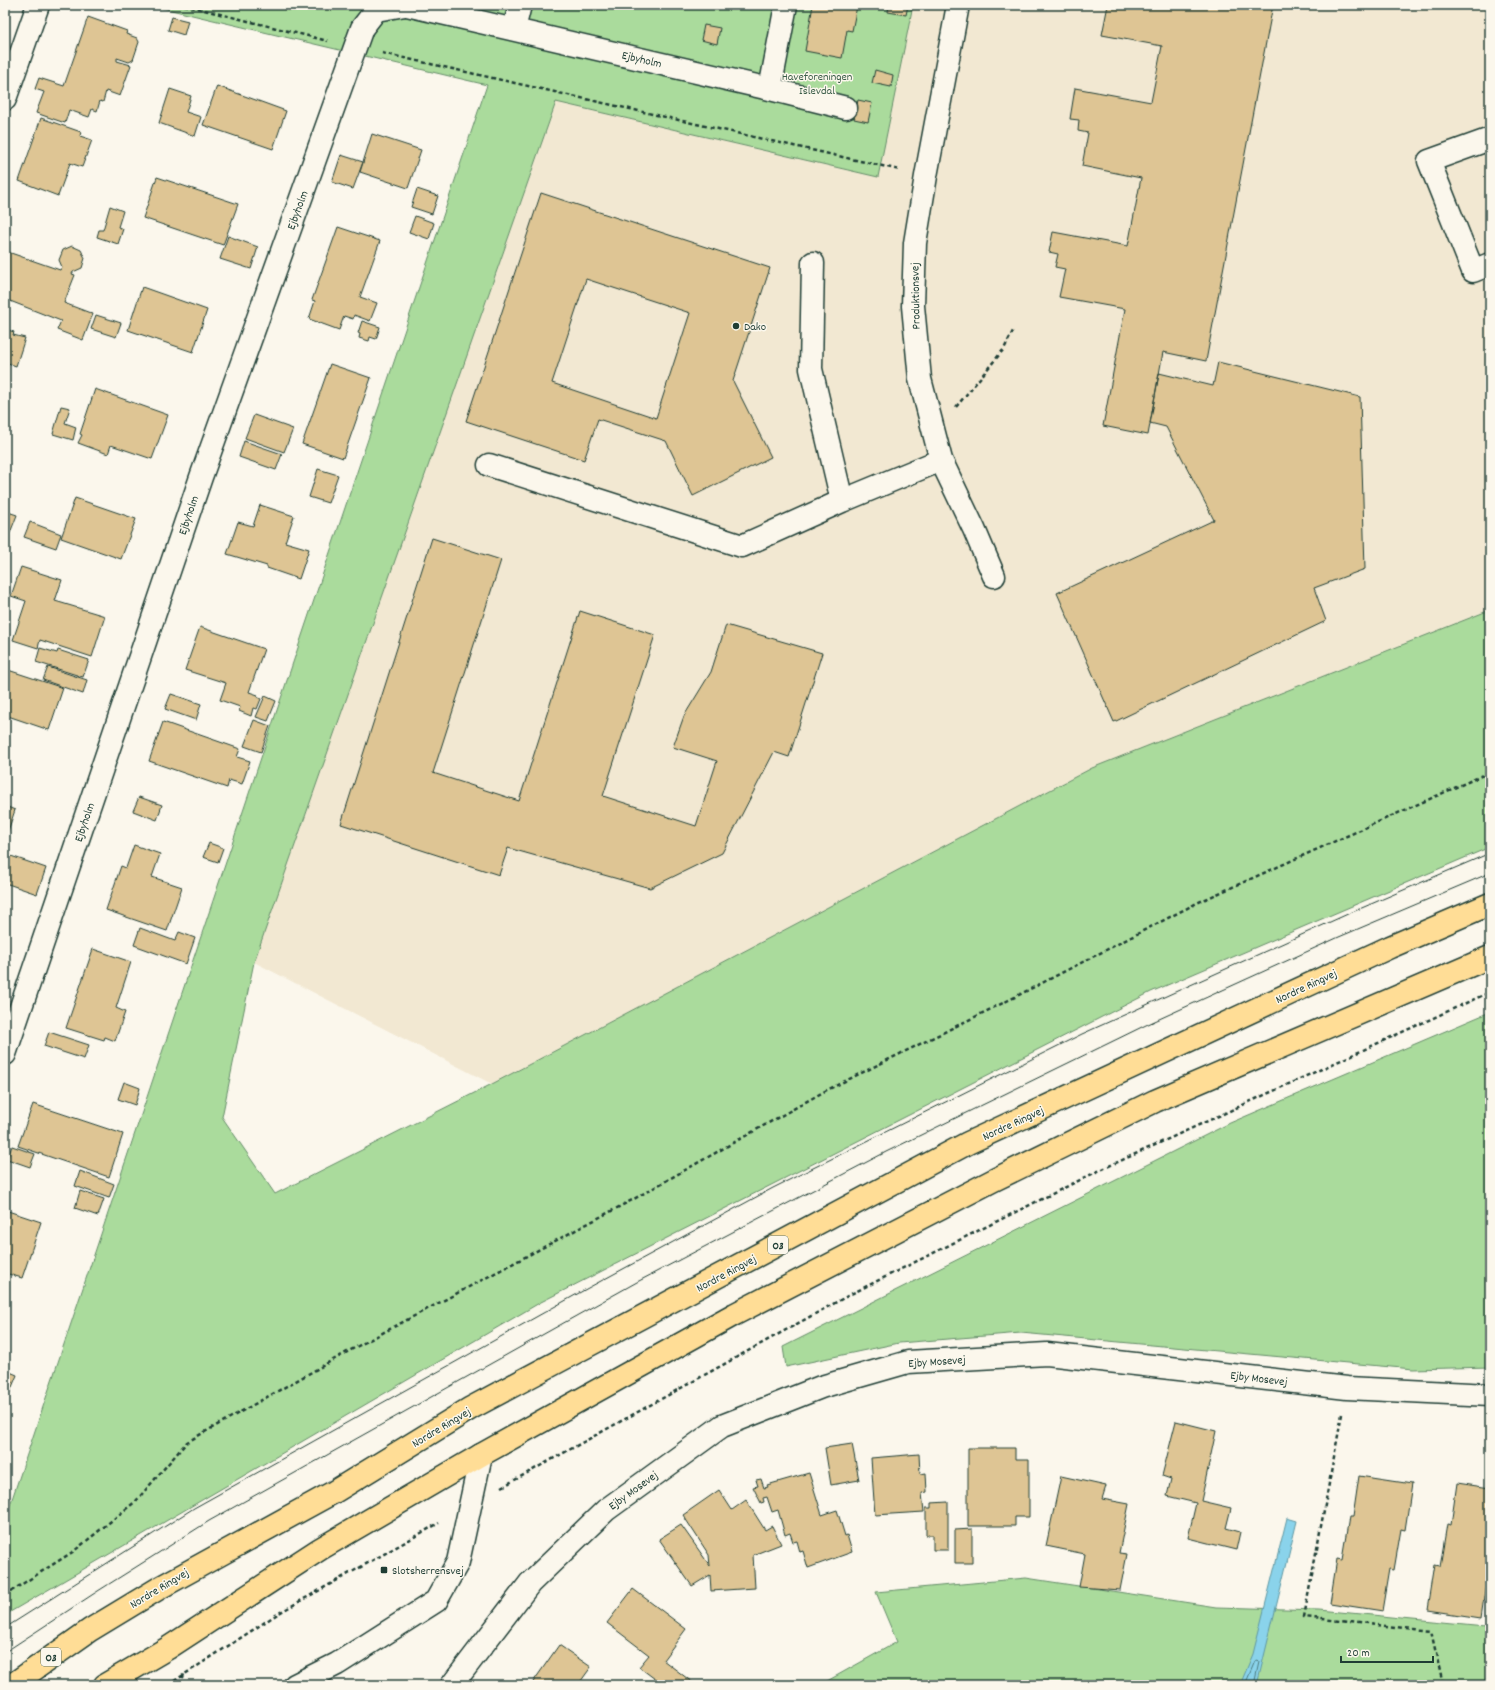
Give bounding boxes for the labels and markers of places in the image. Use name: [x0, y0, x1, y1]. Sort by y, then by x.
place label: Dako: [744, 319, 766, 336]
marker: Dako: [731, 321, 741, 331]
place label: Slotsherrensvej: [392, 1563, 464, 1580]
marker: Slotsherrensvej: [379, 1565, 389, 1575]

